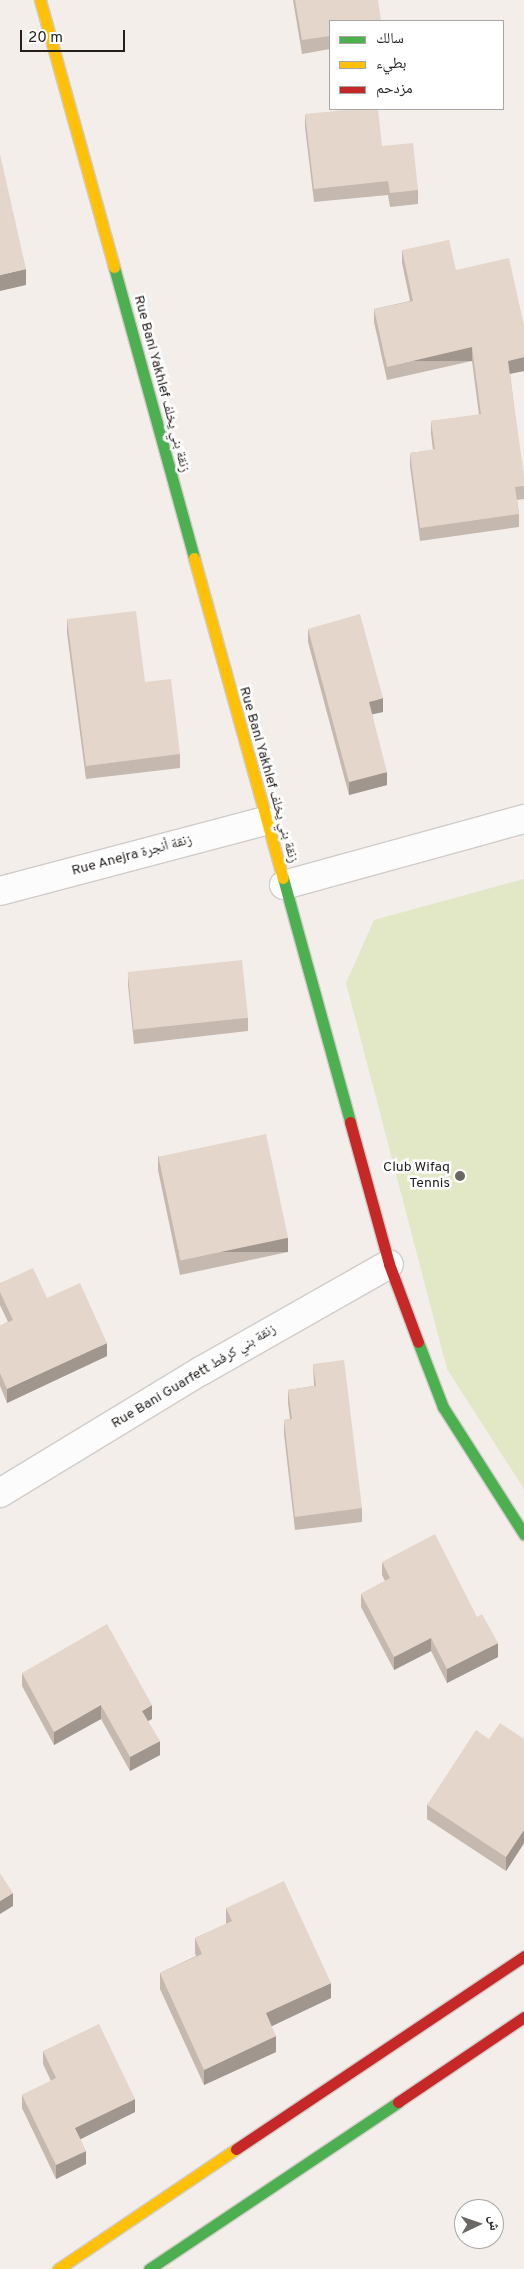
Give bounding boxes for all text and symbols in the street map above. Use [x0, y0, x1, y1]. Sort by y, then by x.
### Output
scale bar [22, 20, 128, 52]
legend [329, 20, 504, 110]
text: 20 m [28, 29, 63, 48]
text: سالك [376, 30, 404, 49]
text: بطيء [376, 55, 406, 74]
text: مزدحم [376, 80, 413, 99]
street label: Rue Bani Yakhlef زنقة بني يخلف [129, 293, 193, 475]
street label: Rue Bani Yakhlef زنقة بني يخلف [235, 685, 301, 865]
street label: Rue Anejra زنقة أنجرة [70, 832, 194, 880]
place label: Club Wifaq Tennis [383, 1160, 450, 1192]
marker: Club Wifaq Tennis [454, 1170, 466, 1182]
street label: Rue Bani Guarfett زنقة بني كرفط [109, 1321, 279, 1433]
north arrow [454, 2199, 504, 2249]
text: ش [485, 2215, 502, 2231]

